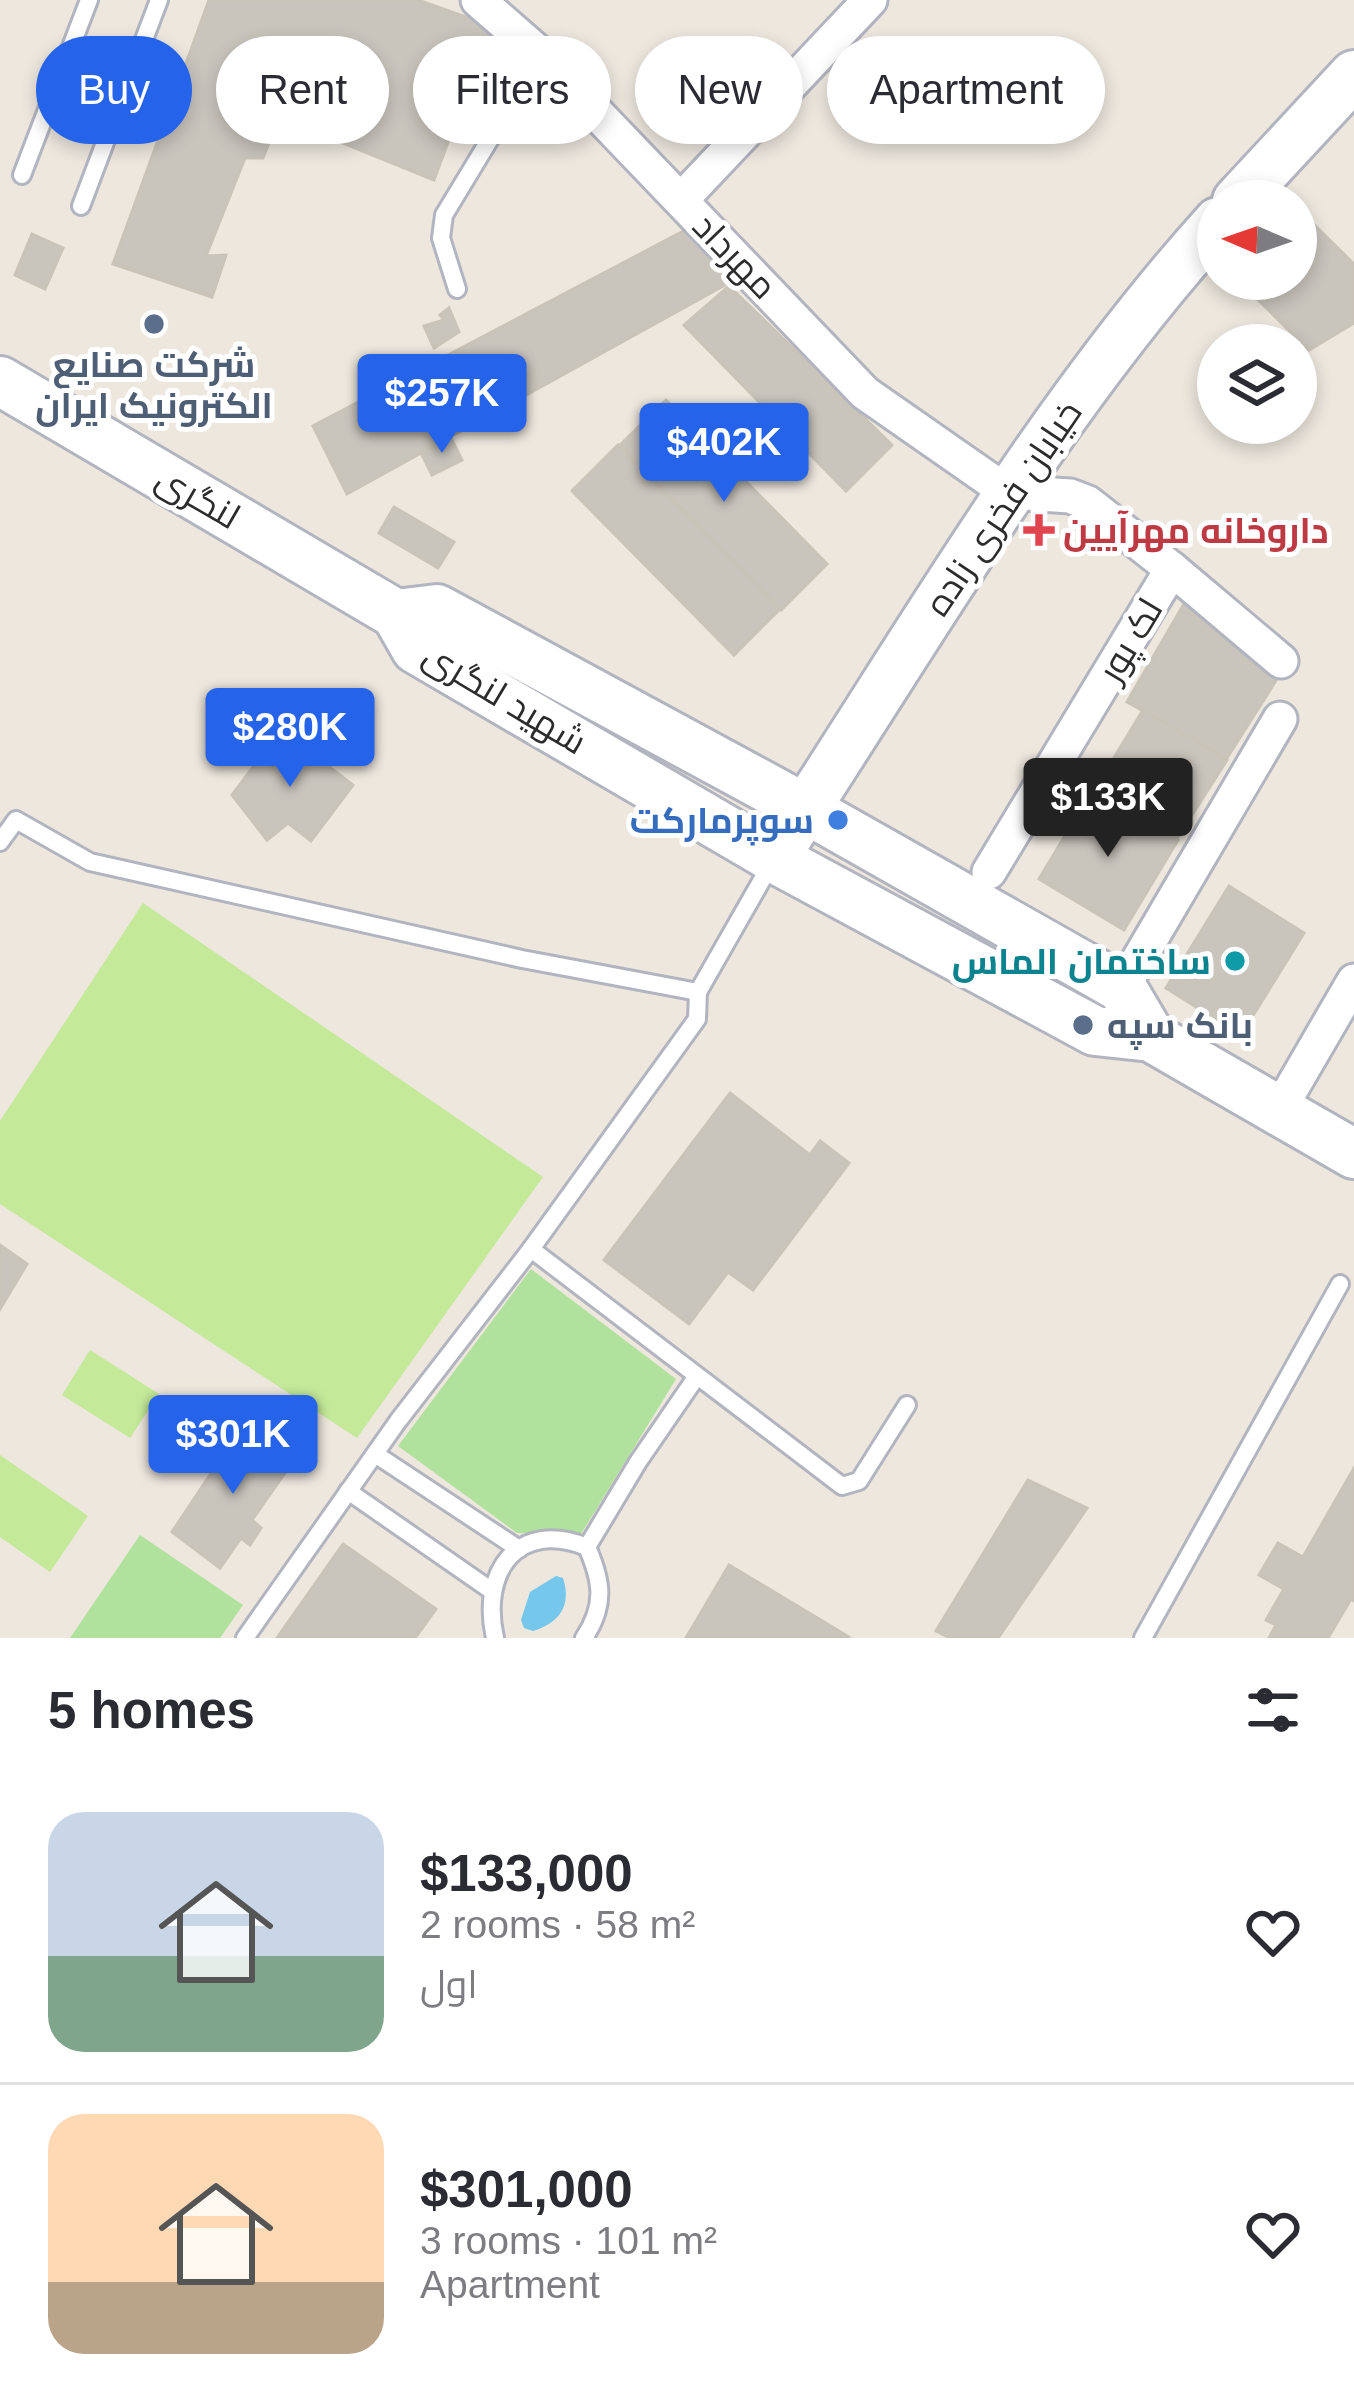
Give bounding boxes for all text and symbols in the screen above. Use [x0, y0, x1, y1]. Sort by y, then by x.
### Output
chip: Buy [36, 36, 192, 144]
chip: Rent [216, 36, 389, 144]
chip: Filters [413, 36, 611, 144]
chip: New [635, 36, 803, 144]
chip: Apartment [827, 36, 1105, 144]
north arrow [1197, 180, 1317, 300]
map controls [1197, 180, 1317, 444]
street label: مهرداد [684, 205, 785, 308]
marker: شرکت صنایع الکترونیک ایران [141, 311, 167, 337]
button: layers [1197, 324, 1317, 444]
place label: شرکت صنایع الکترونیک ایران [35, 344, 273, 427]
pin: $257K [358, 354, 526, 456]
text: $257K [385, 371, 499, 414]
street label: خیابان فخری زاده [916, 393, 1091, 623]
pin: $402K [640, 403, 808, 505]
text: $402K [667, 420, 781, 463]
street label: لنگری [149, 457, 247, 538]
place label: داروخانه مهرآیین [1063, 510, 1329, 553]
marker: داروخانه مهرآیین [1026, 517, 1052, 543]
street label: لک پور [1088, 591, 1173, 692]
street label: شهید لنگری [416, 633, 594, 763]
pin: $280K [206, 688, 374, 790]
text: $280K [233, 705, 347, 748]
pin: $133K [1024, 758, 1192, 860]
text: $133K [1051, 775, 1165, 818]
place label: سوپرمارکت [630, 800, 814, 846]
marker: سوپرمارکت [825, 807, 851, 833]
place label: ساختمان الماس [952, 941, 1211, 983]
marker: ساختمان الماس [1222, 948, 1248, 974]
place label: بانک سپه [1107, 1005, 1253, 1050]
marker: بانک سپه [1070, 1012, 1096, 1038]
pin: $301K [149, 1395, 317, 1497]
text: $301K [176, 1412, 290, 1455]
icon: filters [1240, 1677, 1306, 1743]
text: 5 homes [48, 1682, 255, 1739]
text: $133,000 [420, 1845, 633, 1902]
icon: home [144, 1860, 288, 2004]
icon: heart [1240, 1899, 1306, 1965]
text: 2 rooms · 58 m² [420, 1903, 695, 1946]
text: اول [420, 1963, 478, 2006]
text: $301,000 [420, 2161, 633, 2218]
icon: home [144, 2162, 288, 2306]
icon: heart [1240, 2201, 1306, 2267]
text: 3 rooms · 101 m² [420, 2219, 717, 2262]
text: Apartment [420, 2263, 600, 2306]

